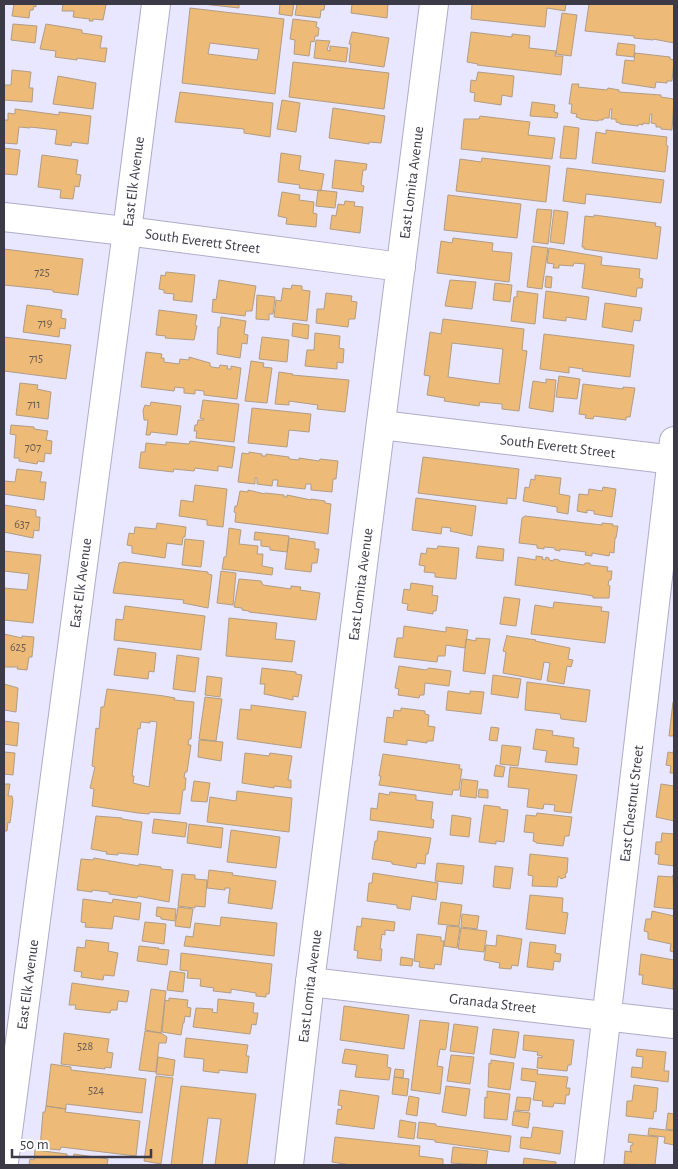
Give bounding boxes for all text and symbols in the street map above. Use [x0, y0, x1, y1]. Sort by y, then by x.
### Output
street label: East Lomita Avenue [397, 125, 426, 240]
street label: East Elk Avenue [121, 136, 147, 228]
street label: South Everett Street [144, 226, 261, 256]
house number: 725 [34, 266, 50, 278]
house number: 719 [38, 317, 53, 329]
house number: 715 [29, 352, 43, 364]
house number: 711 [27, 398, 41, 410]
street label: South Everett Street [499, 432, 616, 461]
house number: 707 [25, 441, 41, 453]
house number: 637 [14, 518, 30, 530]
street label: East Lomita Avenue [346, 527, 376, 642]
street label: East Elk Avenue [68, 537, 94, 629]
house number: 625 [10, 641, 26, 653]
street label: East Chestnut Street [618, 744, 646, 863]
street label: East Lomita Avenue [296, 929, 325, 1044]
street label: East Elk Avenue [15, 939, 41, 1031]
street label: Granada Street [448, 991, 537, 1016]
house number: 528 [77, 1040, 93, 1052]
house number: 524 [88, 1084, 104, 1096]
scale bar [12, 1126, 151, 1158]
text: 50 m [20, 1137, 49, 1152]

